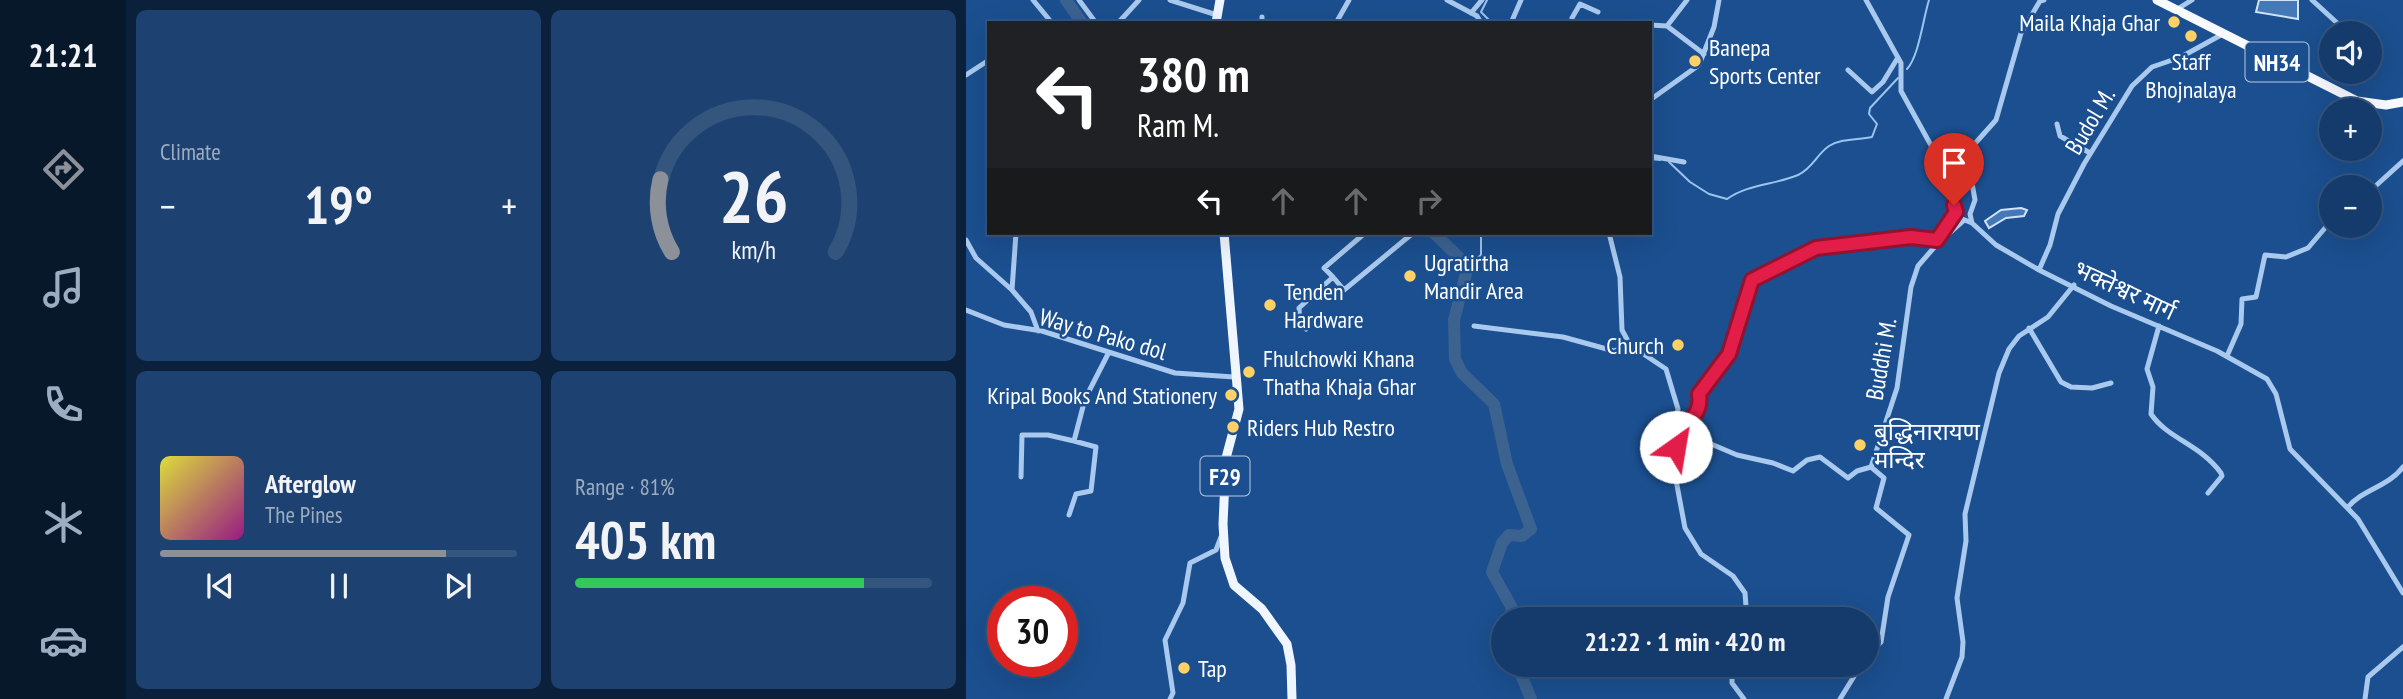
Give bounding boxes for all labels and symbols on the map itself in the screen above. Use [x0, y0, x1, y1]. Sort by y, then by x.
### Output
place label: Maila Khaja Ghar [2019, 7, 2160, 38]
marker: Maila Khaja Ghar [2166, 14, 2182, 30]
marker: Staff Bhojnalaya [2183, 28, 2199, 44]
place label: Banepa Sports Center [1709, 32, 1821, 91]
road number: NH34 [2246, 43, 2308, 82]
place label: Staff Bhojnalaya [2145, 46, 2237, 105]
marker: Banepa Sports Center [1687, 53, 1703, 69]
street label: Budol M. [2058, 82, 2122, 160]
pin [1924, 133, 1984, 205]
place label: Ugratirtha Mandir Area [1424, 247, 1523, 306]
street label: भक्तेश्वर मार्ग [2069, 253, 2182, 327]
marker: Ugratirtha Mandir Area [1402, 268, 1418, 284]
place label: Tenden Hardware [1284, 276, 1364, 335]
marker: Tenden Hardware [1262, 297, 1278, 313]
street label: Way to Pako dol [1036, 301, 1171, 367]
street label: Buddhi M. [1859, 315, 1903, 403]
place label: Church [1606, 330, 1664, 361]
marker: Church [1670, 337, 1686, 353]
place label: Fhulchowki Khana Thatha Khaja Ghar [1263, 343, 1417, 402]
marker: Fhulchowki Khana Thatha Khaja Ghar [1241, 364, 1257, 380]
place label: Kripal Books And Stationery [987, 380, 1217, 411]
marker: Kripal Books And Stationery [1223, 387, 1239, 403]
position arrow [1639, 410, 1713, 484]
place label: Riders Hub Restro [1247, 412, 1395, 443]
place label: बुद्धिनारायण मन्दिर [1874, 416, 1981, 475]
marker: Riders Hub Restro [1225, 419, 1241, 435]
marker: बुद्धिनारायण मन्दिर [1852, 437, 1868, 453]
road number: F29 [1200, 456, 1250, 496]
speed limit sign: 30 [987, 586, 1078, 677]
place label: Tap [1198, 653, 1227, 684]
marker: Tap [1176, 660, 1192, 676]

